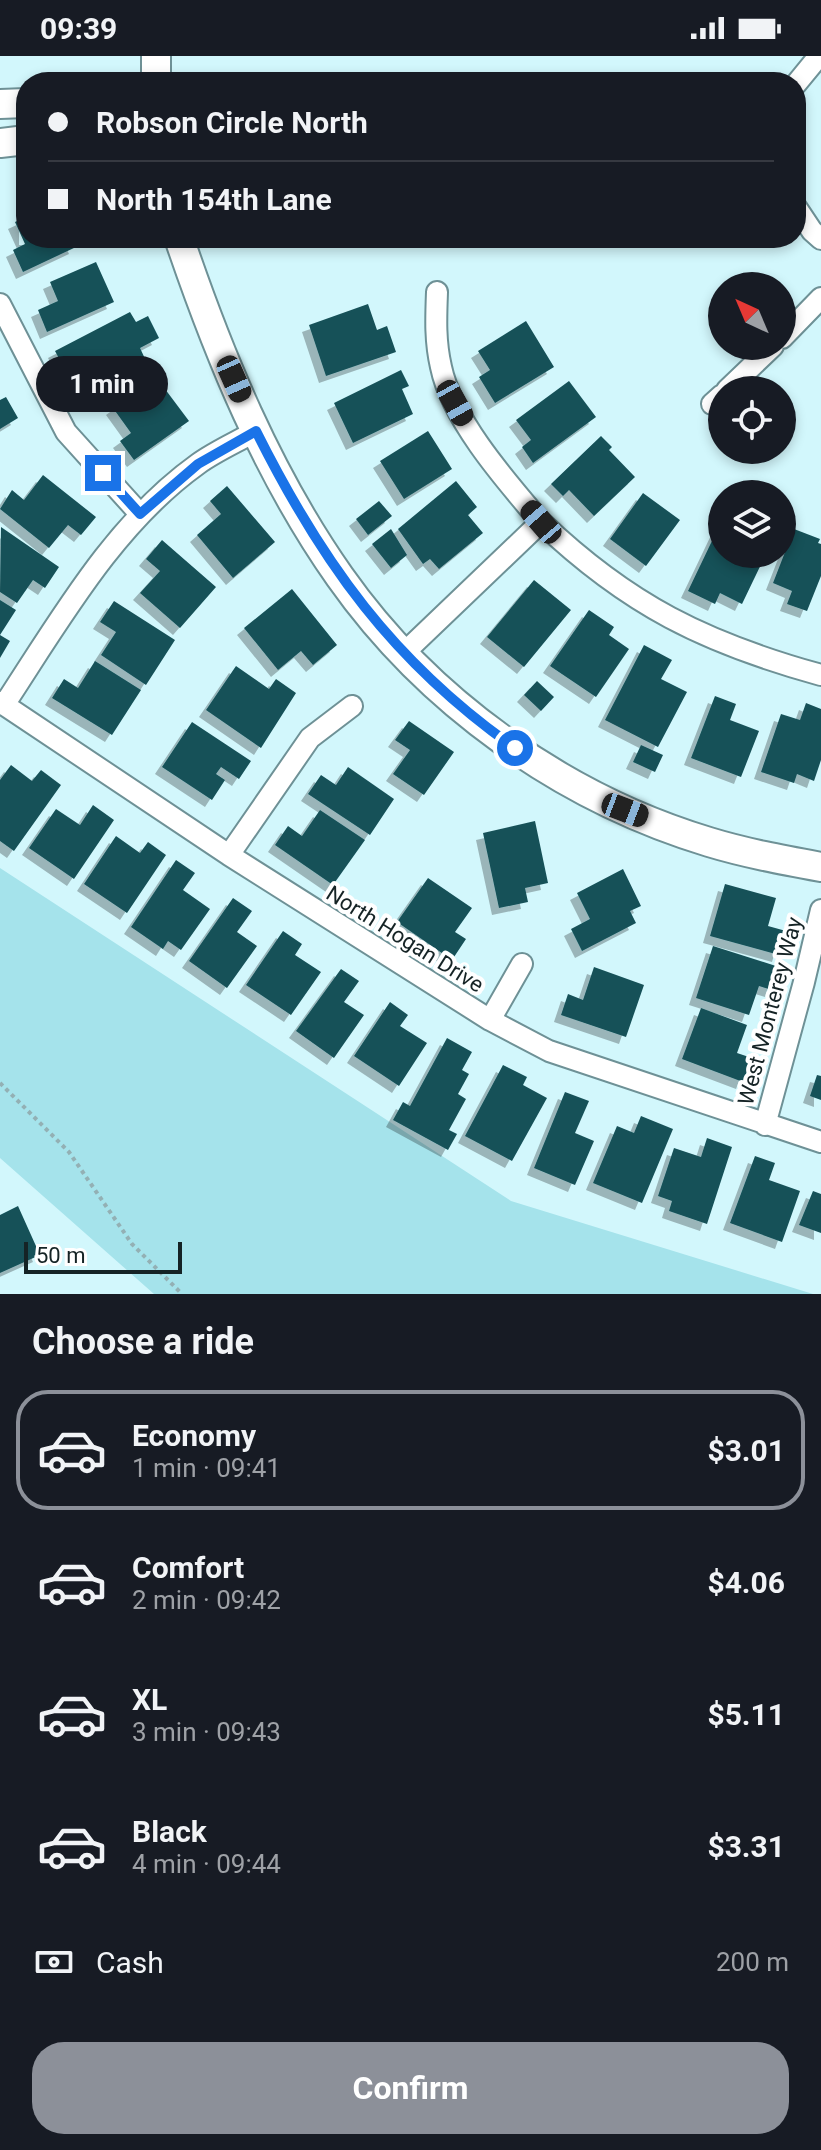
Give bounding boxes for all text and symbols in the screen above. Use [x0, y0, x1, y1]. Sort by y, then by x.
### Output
text: 09:39 [40, 11, 117, 46]
text: Robson Circle North [96, 105, 368, 140]
text: North 154th Lane [96, 182, 332, 217]
north arrow [708, 272, 796, 360]
map controls [708, 272, 796, 568]
car [213, 352, 255, 406]
callout: 1 min [37, 357, 169, 413]
text: 1 min [69, 369, 135, 399]
car [433, 376, 477, 430]
button: locate [708, 376, 796, 464]
route end [85, 455, 121, 491]
button: layers [708, 480, 796, 568]
car [516, 496, 566, 548]
route start [497, 730, 533, 766]
car [598, 790, 652, 830]
street label: North Hogan Drive [322, 881, 488, 997]
street label: West Monterey Way [733, 914, 807, 1108]
scale bar [24, 1238, 182, 1274]
text: 50 m [36, 1243, 85, 1268]
text: Choose a ride [32, 1321, 254, 1363]
icon: car [36, 1414, 108, 1486]
text: Economy [132, 1418, 256, 1453]
text: $3.01 [707, 1433, 785, 1468]
text: 1 min · 09:41 [132, 1453, 281, 1483]
icon: car [36, 1546, 108, 1618]
text: Comfort [132, 1550, 244, 1585]
text: $4.06 [707, 1565, 785, 1600]
text: 2 min · 09:42 [132, 1585, 281, 1615]
icon: car [36, 1678, 108, 1750]
text: XL [132, 1682, 167, 1717]
text: $5.11 [707, 1697, 785, 1732]
text: 3 min · 09:43 [132, 1717, 281, 1747]
icon: car [36, 1810, 108, 1882]
text: Black [132, 1814, 207, 1849]
text: $3.31 [707, 1829, 785, 1864]
text: 4 min · 09:44 [132, 1849, 281, 1879]
icon: cash [32, 1940, 76, 1984]
text: Cash [96, 1945, 164, 1980]
text: 200 m [716, 1947, 789, 1977]
button: Confirm [32, 2042, 789, 2134]

